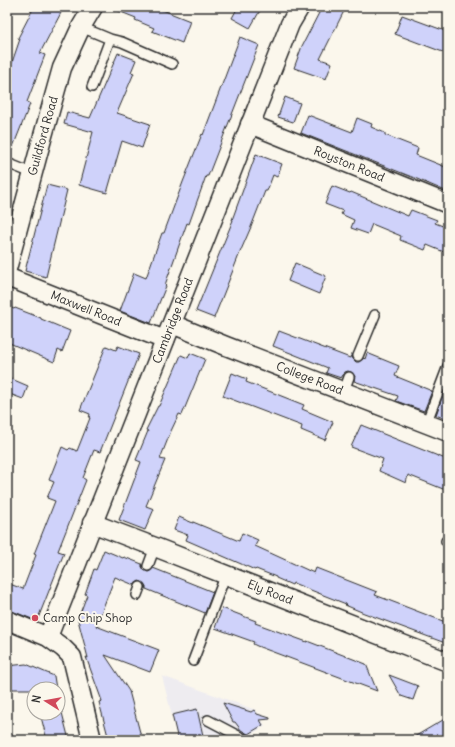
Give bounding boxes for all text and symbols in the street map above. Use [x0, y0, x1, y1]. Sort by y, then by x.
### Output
street label: Guildford Road [25, 94, 61, 177]
street label: Royston Road [312, 143, 387, 185]
street label: Cambridge Road [149, 276, 196, 366]
street label: Maxwell Road [49, 287, 124, 329]
street label: College Road [274, 358, 345, 398]
street label: Ely Road [245, 576, 295, 607]
place label: Camp Chip Shop [43, 610, 132, 625]
marker: Camp Chip Shop [30, 613, 40, 623]
north arrow [26, 681, 66, 721]
text: N [29, 694, 44, 704]

